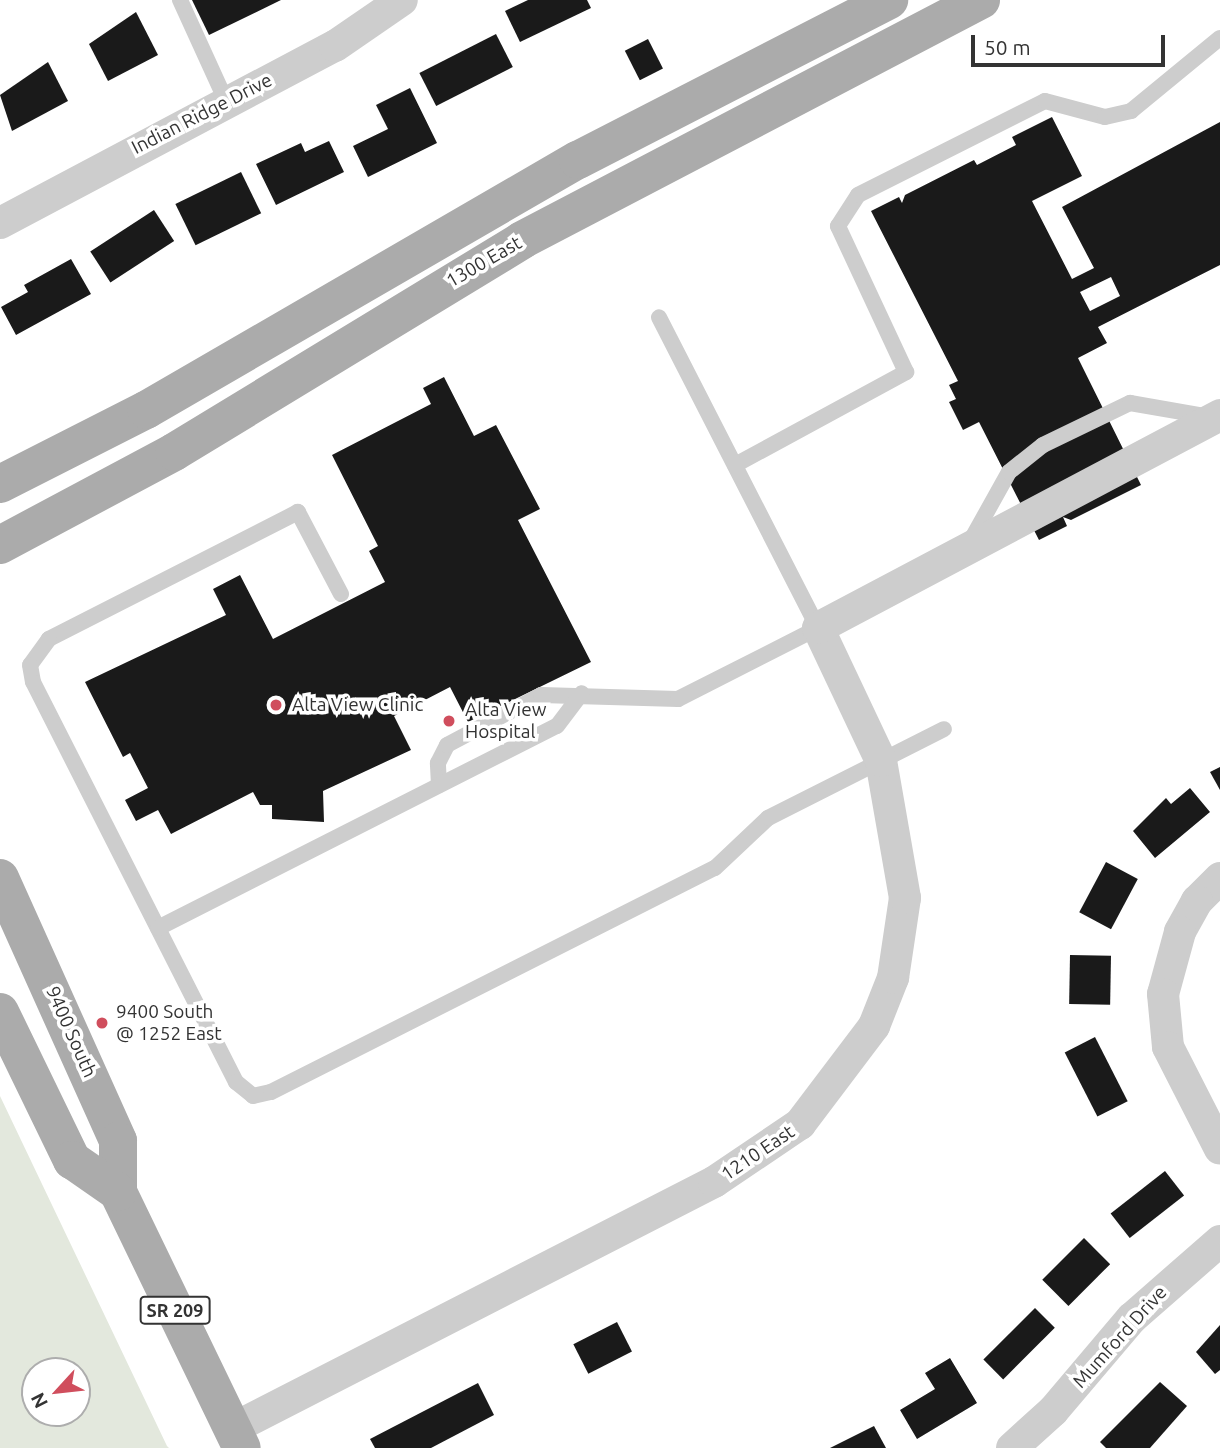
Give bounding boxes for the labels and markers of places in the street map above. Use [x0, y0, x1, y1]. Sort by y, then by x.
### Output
place label: Alta View Clinic [292, 694, 423, 716]
marker: Alta View Clinic [266, 695, 286, 715]
place label: Alta View Hospital [465, 699, 546, 743]
marker: Alta View Hospital [439, 711, 459, 731]
place label: 9400 South @ 1252 East [116, 1001, 222, 1045]
marker: 9400 South @ 1252 East [94, 1015, 110, 1031]

